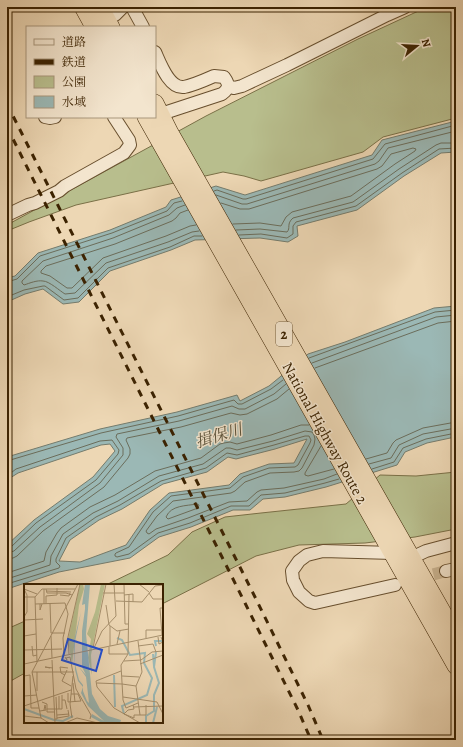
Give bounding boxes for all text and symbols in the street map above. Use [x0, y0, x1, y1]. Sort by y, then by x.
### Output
legend [26, 26, 156, 118]
north arrow [397, 26, 437, 66]
text: 道路 [62, 34, 86, 50]
text: N [418, 37, 434, 49]
text: 鉄道 [61, 54, 86, 70]
text: 公園 [62, 74, 86, 90]
text: 水域 [62, 94, 86, 110]
road number: 2 [276, 322, 292, 346]
street label: National Highway Route 2 [278, 358, 372, 508]
water label: 揖保川 [193, 418, 247, 454]
inset map [24, 584, 163, 723]

